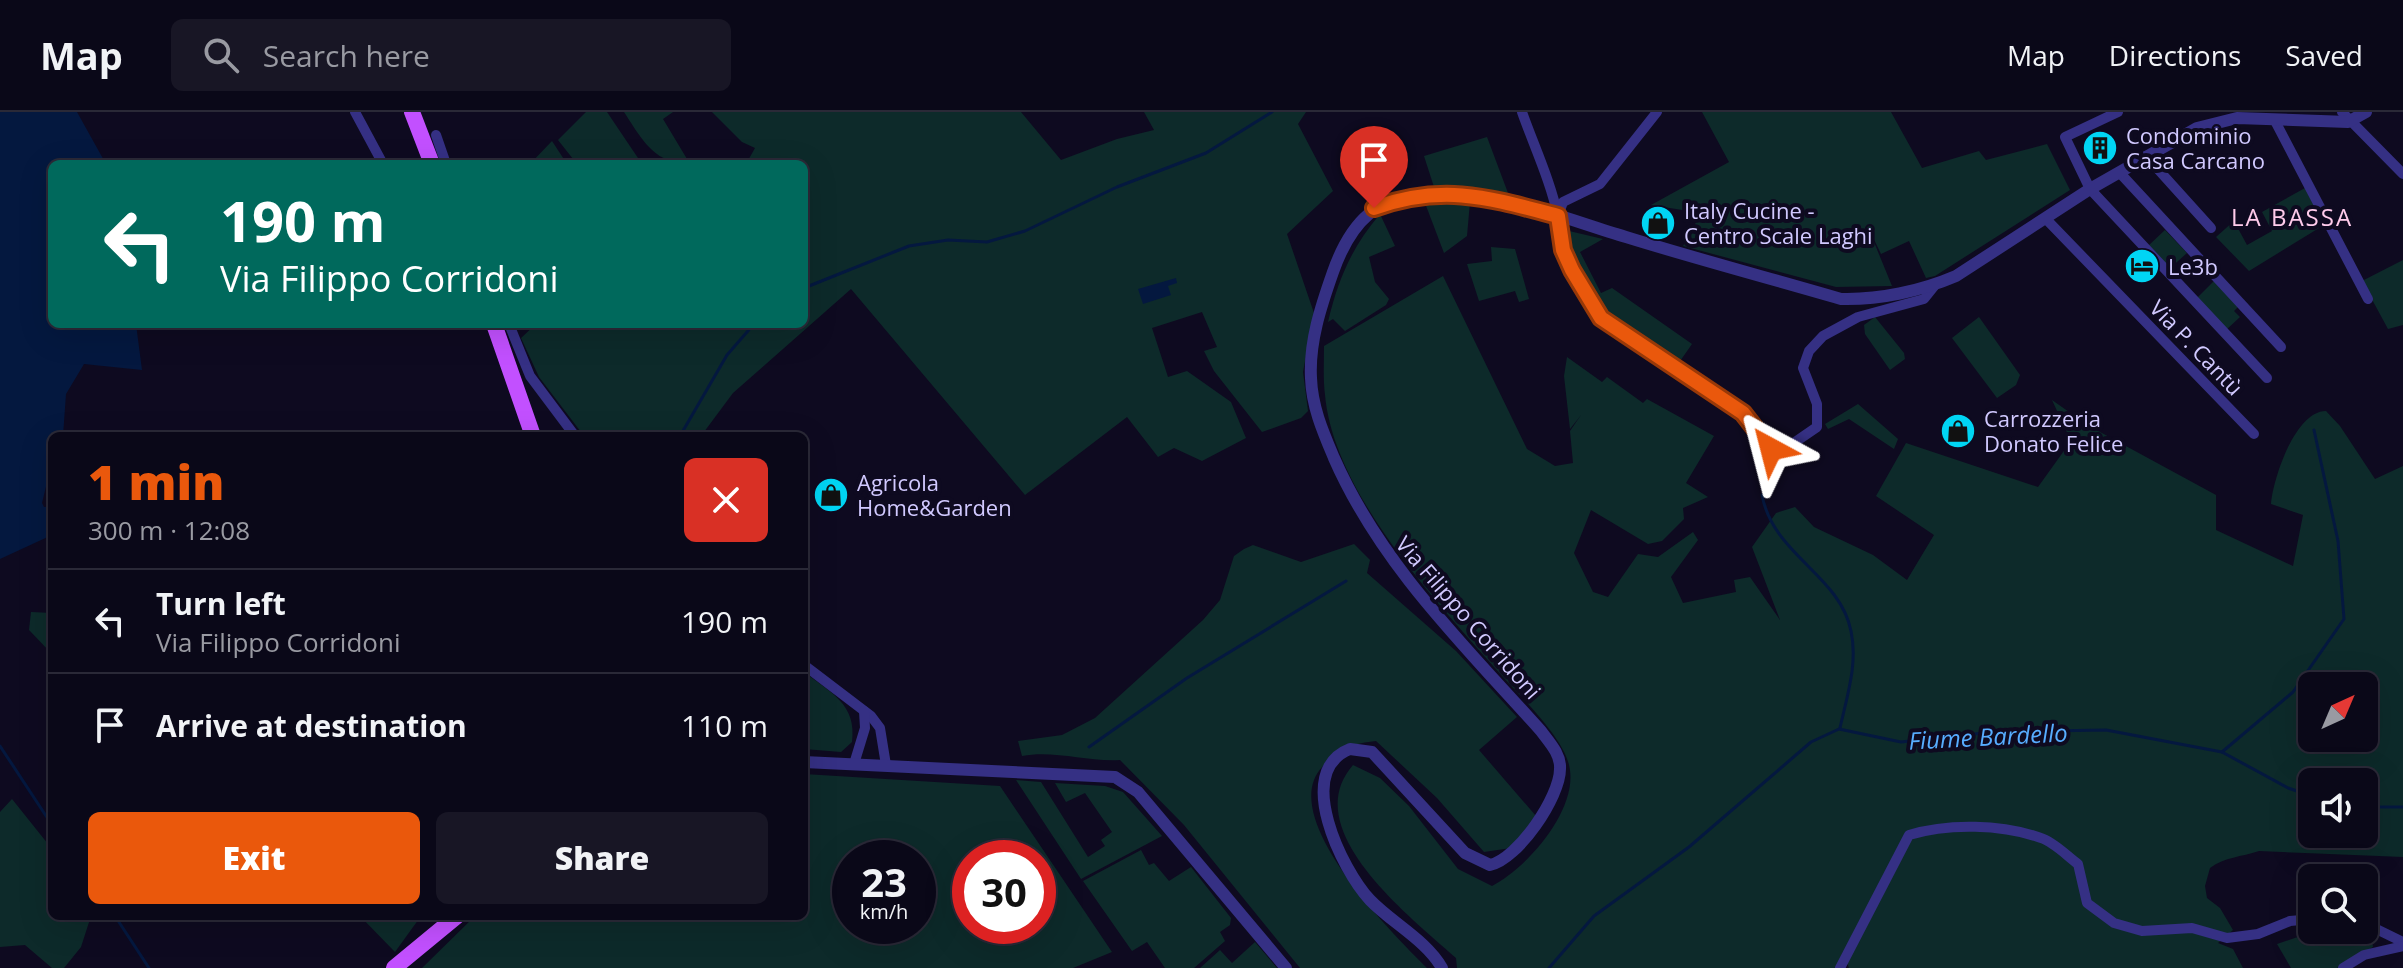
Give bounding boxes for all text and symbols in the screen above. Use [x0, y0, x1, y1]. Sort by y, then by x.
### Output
search box [171, 19, 731, 91]
text: Map [40, 29, 123, 81]
icon: search [199, 33, 243, 77]
text: Search here [263, 35, 430, 76]
text: Map [2007, 36, 2065, 74]
text: Directions [2109, 36, 2241, 74]
text: Saved [2285, 36, 2363, 74]
place label: Condominio Casa Carcano [2126, 120, 2265, 175]
pin [1340, 126, 1408, 208]
building icon: Condominio Casa Carcano [2081, 129, 2119, 167]
icon: arrive [1352, 138, 1396, 182]
text: 190 m [220, 182, 386, 258]
icon: left [88, 192, 192, 296]
place label: Italy Cucine - Centro Scale Laghi [1684, 195, 1873, 250]
district label: LA BASSA [2231, 200, 2353, 233]
shop icon: Italy Cucine - Centro Scale Laghi [1639, 204, 1677, 242]
hotel icon: Le3b [2123, 247, 2161, 285]
place label: Le3b [2168, 251, 2218, 281]
text: Via Filippo Corridoni [220, 254, 559, 303]
street label: Via P. Cantù [2144, 293, 2250, 401]
place label: Carrozzeria Donato Felice [1984, 403, 2123, 458]
position arrow [1729, 407, 1813, 491]
shop icon: Carrozzeria Donato Felice [1939, 412, 1977, 450]
text: 1 min [88, 449, 224, 514]
button: close [684, 458, 768, 542]
place label: Agricola Home&Garden [857, 467, 1012, 522]
shop icon: Agricola Home&Garden [812, 476, 850, 514]
text: 300 m · 12:08 [88, 512, 250, 548]
street label: Via Filippo Corridoni [1390, 529, 1548, 705]
text: Turn left [156, 583, 286, 624]
icon: left [88, 599, 132, 643]
text: 190 m [681, 601, 768, 642]
text: Via Filippo Corridoni [156, 624, 400, 660]
north arrow [2298, 672, 2378, 752]
map controls [2298, 672, 2378, 944]
icon: arrive [88, 703, 132, 747]
text: Arrive at destination [156, 705, 467, 746]
text: 110 m [681, 705, 768, 746]
water label: Fiume Bardello [1908, 715, 2068, 757]
button: sound [2298, 768, 2378, 848]
button: Exit [88, 812, 420, 904]
button: Share [436, 812, 768, 904]
speed limit sign: 30 [952, 840, 1056, 944]
text: 23 [861, 854, 907, 909]
button: search [2298, 864, 2378, 944]
text: km/h [860, 898, 908, 925]

